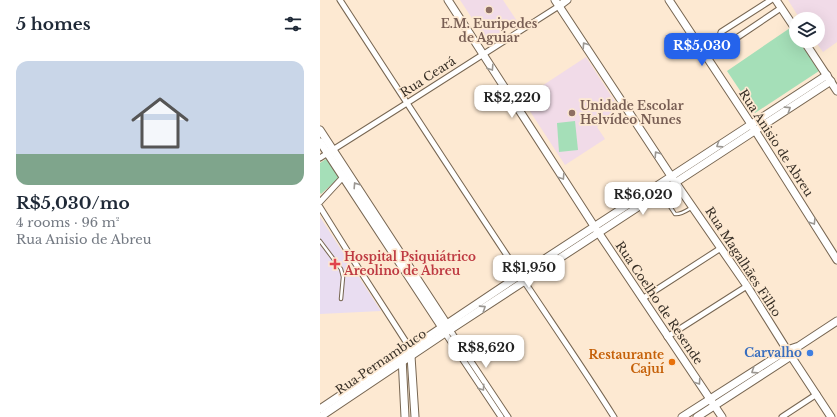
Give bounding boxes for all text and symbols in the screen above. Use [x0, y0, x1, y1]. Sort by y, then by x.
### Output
marker: E.M. Euripedes de Aguiar [484, 5, 494, 15]
map controls [789, 12, 825, 48]
button: layers [789, 12, 825, 48]
icon: filters [282, 13, 304, 35]
text: 5 homes [16, 14, 91, 35]
place label: E.M. Euripedes de Aguiar [441, 16, 538, 45]
pin: R$5,030 [665, 33, 739, 67]
text: R$5,030 [673, 37, 731, 54]
one-way arrow [583, 43, 590, 50]
street label: Rua Ceará [397, 53, 459, 100]
one-way arrow [486, 64, 494, 71]
pin: R$2,220 [475, 85, 549, 119]
street label: Rua Anisio de Abreu [736, 86, 817, 199]
icon: home [124, 87, 196, 159]
text: R$2,220 [483, 89, 541, 106]
place label: Unidade Escolar Helvídeo Nunes [580, 98, 684, 127]
one-way arrow [784, 106, 791, 113]
marker: Unidade Escolar Helvídeo Nunes [567, 108, 577, 118]
one-way arrow [716, 140, 723, 148]
one-way arrow [654, 151, 662, 158]
one-way arrow [557, 173, 565, 180]
one-way arrow [353, 182, 361, 189]
pin: R$6,020 [606, 182, 680, 216]
text: R$6,020 [614, 186, 672, 203]
text: R$5,030/mo [16, 193, 130, 214]
street label: Rua Magalhães Filho [702, 204, 785, 319]
text: 4 rooms · 96 m² [16, 214, 120, 231]
one-way arrow [808, 218, 816, 225]
text: Rua Anisio de Abreu [16, 231, 151, 248]
street label: Rua Coelho de Resende [613, 238, 706, 367]
place label: Hospital Psiquiátrico Areolino de Abreu [343, 249, 476, 278]
pin: R$1,950 [492, 255, 566, 289]
marker: Hospital Psiquiátrico Areolino de Abreu [329, 258, 341, 270]
text: R$1,950 [502, 259, 556, 276]
one-way arrow [478, 306, 485, 313]
street label: Rua Pernambuco [333, 326, 429, 397]
pin: R$8,620 [449, 335, 523, 369]
text: R$8,620 [457, 339, 515, 356]
place label: Carvalho [744, 345, 802, 360]
place label: Restaurante Cajuí [589, 347, 665, 376]
marker: Carvalho [805, 348, 815, 358]
marker: Restaurante Cajuí [667, 357, 677, 367]
one-way arrow [751, 366, 758, 373]
one-way arrow [693, 378, 701, 385]
one-way arrow [477, 384, 484, 391]

